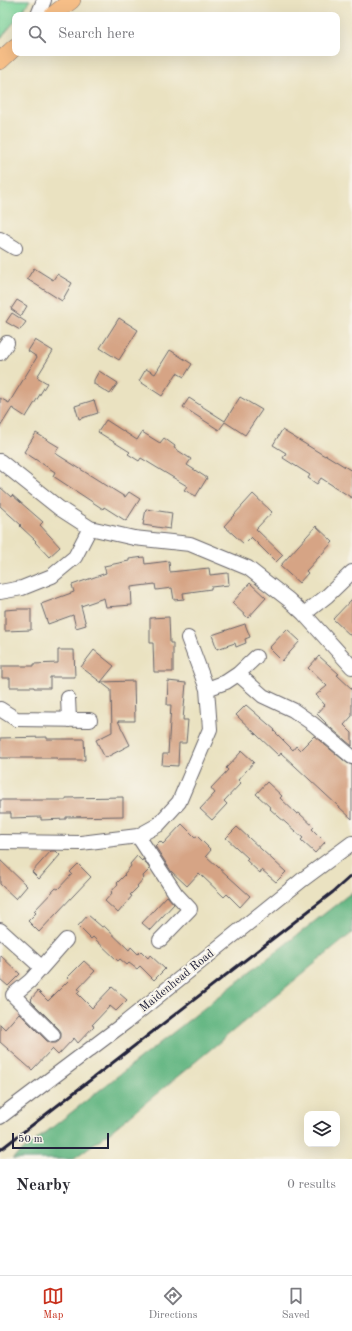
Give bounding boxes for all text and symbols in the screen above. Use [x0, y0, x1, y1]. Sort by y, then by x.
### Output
search box [12, 12, 340, 56]
icon: search [26, 23, 48, 45]
text: Search here [58, 27, 135, 42]
street label: Maidenhead Road [138, 947, 216, 1015]
map controls [304, 1111, 340, 1147]
button: layers [304, 1111, 340, 1147]
scale bar [12, 1131, 109, 1150]
text: 50 m [18, 1134, 43, 1145]
text: Nearby [16, 1177, 71, 1194]
text: 0 results [287, 1178, 336, 1191]
tab: Map [42, 1285, 64, 1323]
tab: Directions [149, 1285, 197, 1323]
tab: Saved [282, 1285, 310, 1323]

